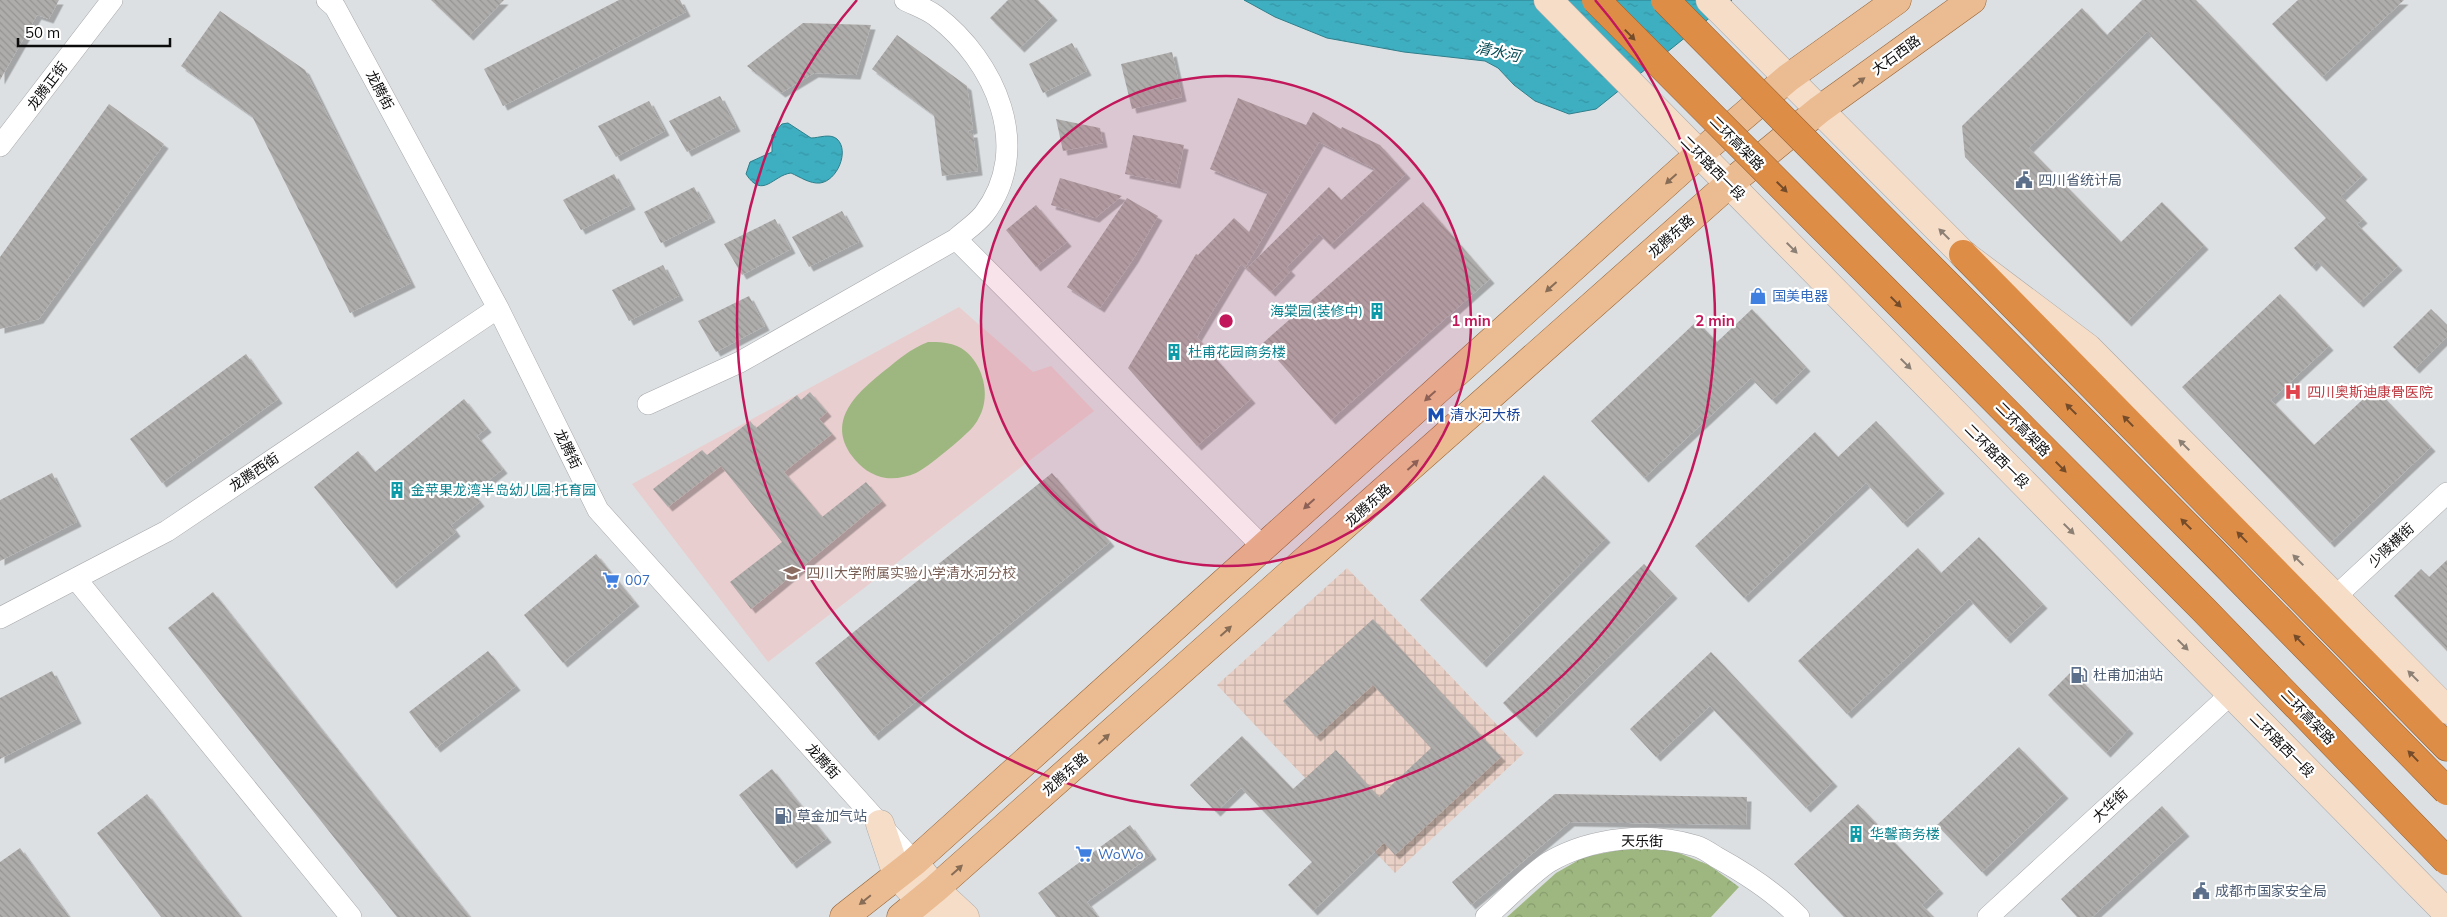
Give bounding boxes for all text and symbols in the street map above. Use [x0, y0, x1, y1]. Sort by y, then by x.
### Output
scale bar [18, 15, 170, 47]
text: 50 m [25, 23, 60, 42]
one-way arrow [1624, 29, 1636, 41]
street label: 大石西路 [1868, 31, 1924, 79]
water label: 清水河 [1474, 38, 1525, 66]
street label: 龙腾正街 [23, 58, 71, 114]
street label: 龙腾街 [362, 67, 398, 113]
one-way arrow [1852, 77, 1866, 87]
street label: 二环高架路 [1706, 112, 1768, 174]
street label: 二环路西一段 [1677, 132, 1749, 204]
public building icon: 四川省统计局 [2014, 170, 2034, 190]
place label: 四川省统计局 [2038, 171, 2122, 189]
one-way arrow [1666, 173, 1678, 185]
one-way arrow [1775, 181, 1787, 193]
street label: 龙腾东路 [1644, 211, 1698, 261]
one-way arrow [1938, 229, 1950, 241]
one-way arrow [1786, 242, 1798, 254]
one-way arrow [1545, 281, 1557, 293]
shop icon: 国美电器 [1748, 286, 1768, 306]
place label: 国美电器 [1772, 287, 1828, 305]
one-way arrow [1890, 296, 1902, 308]
building icon: 海棠园(装修中) [1367, 301, 1387, 321]
place label: 海棠园(装修中) [1270, 302, 1363, 320]
text: 1 min [1451, 311, 1491, 330]
text: 2 min [1695, 311, 1735, 330]
centre of rings [1217, 312, 1235, 330]
building icon: 杜甫花园商务楼 [1164, 342, 1184, 362]
place label: 杜甫花园商务楼 [1188, 343, 1286, 361]
one-way arrow [1900, 358, 1912, 370]
hospital icon: 四川奥斯迪康骨医院 [2283, 382, 2303, 402]
place label: 四川奥斯迪康骨医院 [2307, 383, 2433, 401]
one-way arrow [1424, 390, 1436, 402]
street label: 二环高架路 [1992, 398, 2054, 460]
one-way arrow [2065, 403, 2077, 415]
metro station icon: 清水河大桥 [1426, 405, 1446, 425]
place label: 清水河大桥 [1450, 406, 1520, 424]
one-way arrow [2122, 415, 2134, 427]
street label: 二环路西一段 [1961, 420, 2033, 492]
street label: 龙腾街 [551, 426, 585, 472]
one-way arrow [2178, 439, 2190, 451]
street label: 龙腾西街 [226, 449, 282, 495]
one-way arrow [1406, 459, 1418, 471]
one-way arrow [2055, 461, 2067, 473]
building icon: 金苹果龙湾半岛幼儿园·托育园 [387, 480, 407, 500]
street label: 龙腾东路 [1341, 480, 1395, 530]
place label: 金苹果龙湾半岛幼儿园·托育园 [411, 481, 596, 499]
one-way arrow [1303, 498, 1315, 510]
one-way arrow [2180, 518, 2192, 530]
street label: 少陵横街 [2364, 519, 2418, 571]
one-way arrow [2063, 523, 2075, 535]
one-way arrow [2236, 531, 2248, 543]
one-way arrow [2292, 554, 2304, 566]
school or university icon: 四川大学附属实验小学清水河分校 [782, 563, 802, 583]
place label: 四川大学附属实验小学清水河分校 [806, 564, 1016, 582]
supermarket icon: 007 [601, 570, 621, 590]
place label: 007 [625, 571, 650, 589]
one-way arrow [1219, 625, 1231, 637]
one-way arrow [2294, 634, 2306, 646]
one-way arrow [2177, 639, 2189, 651]
fuel station icon: 杜甫加油站 [2069, 665, 2089, 685]
place label: 杜甫加油站 [2093, 666, 2163, 684]
one-way arrow [2407, 670, 2419, 682]
street label: 二环高架路 [2277, 686, 2339, 748]
street label: 二环路西一段 [2246, 709, 2318, 781]
one-way arrow [1098, 733, 1110, 745]
street label: 龙腾街 [802, 739, 844, 783]
street label: 龙腾东路 [1038, 749, 1092, 799]
one-way arrow [2407, 751, 2419, 763]
street label: 大华街 [2089, 784, 2131, 826]
fuel station icon: 草金加气站 [773, 806, 793, 826]
place label: 草金加气站 [797, 807, 867, 825]
building icon: 华馨商务楼 [1846, 824, 1866, 844]
place label: 华馨商务楼 [1870, 825, 1940, 843]
street label: 天乐街 [1621, 832, 1663, 850]
supermarket icon: WoWo [1074, 844, 1094, 864]
place label: WoWo [1098, 845, 1143, 863]
one-way arrow [950, 864, 962, 876]
public building icon: 成都市国家安全局 [2191, 881, 2211, 901]
place label: 成都市国家安全局 [2215, 882, 2327, 900]
one-way arrow [859, 895, 872, 906]

